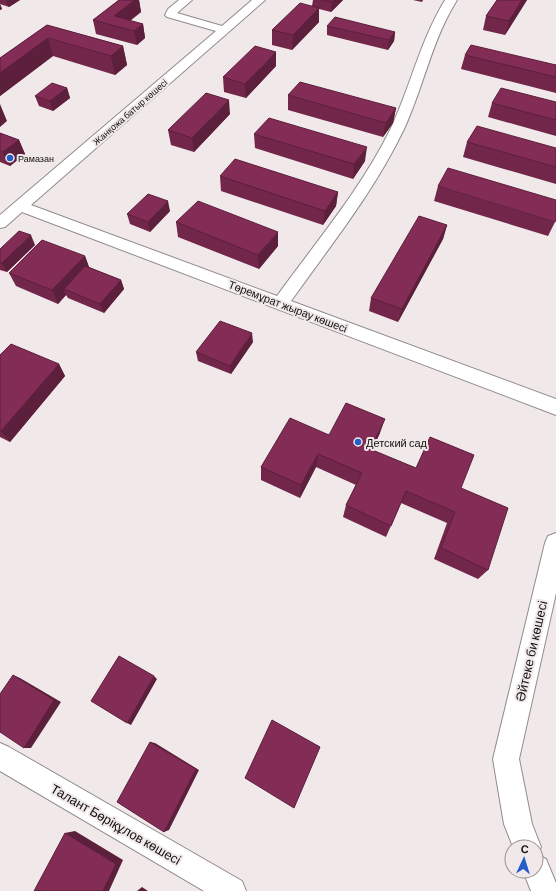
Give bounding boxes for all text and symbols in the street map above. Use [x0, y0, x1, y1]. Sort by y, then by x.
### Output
street label: Жанқожа батыр көшесі [91, 77, 169, 147]
marker: Рамазан [5, 153, 15, 163]
place label: Рамазан [18, 153, 54, 164]
street label: Төремұрат жырау көшесі [227, 277, 349, 335]
place label: Детский сад [366, 436, 428, 449]
marker: Детский сад [353, 437, 363, 447]
street label: Әйтеке би көшесі [512, 599, 550, 703]
street label: Талант Бөріқұлов көшесі [48, 780, 184, 868]
north arrow [504, 839, 544, 879]
text: С [520, 842, 529, 855]

